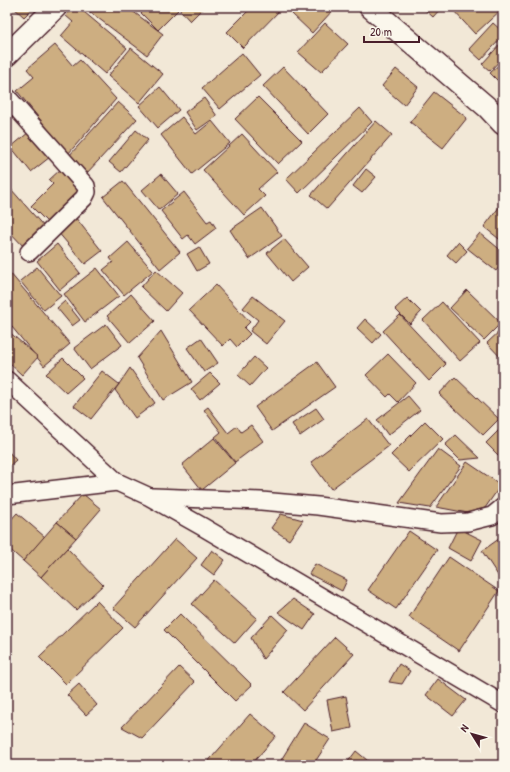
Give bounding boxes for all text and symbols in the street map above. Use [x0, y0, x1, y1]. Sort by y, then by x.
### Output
scale bar [364, 18, 419, 44]
text: 20 m [370, 23, 392, 40]
north arrow [452, 714, 492, 754]
text: N [457, 721, 471, 735]

